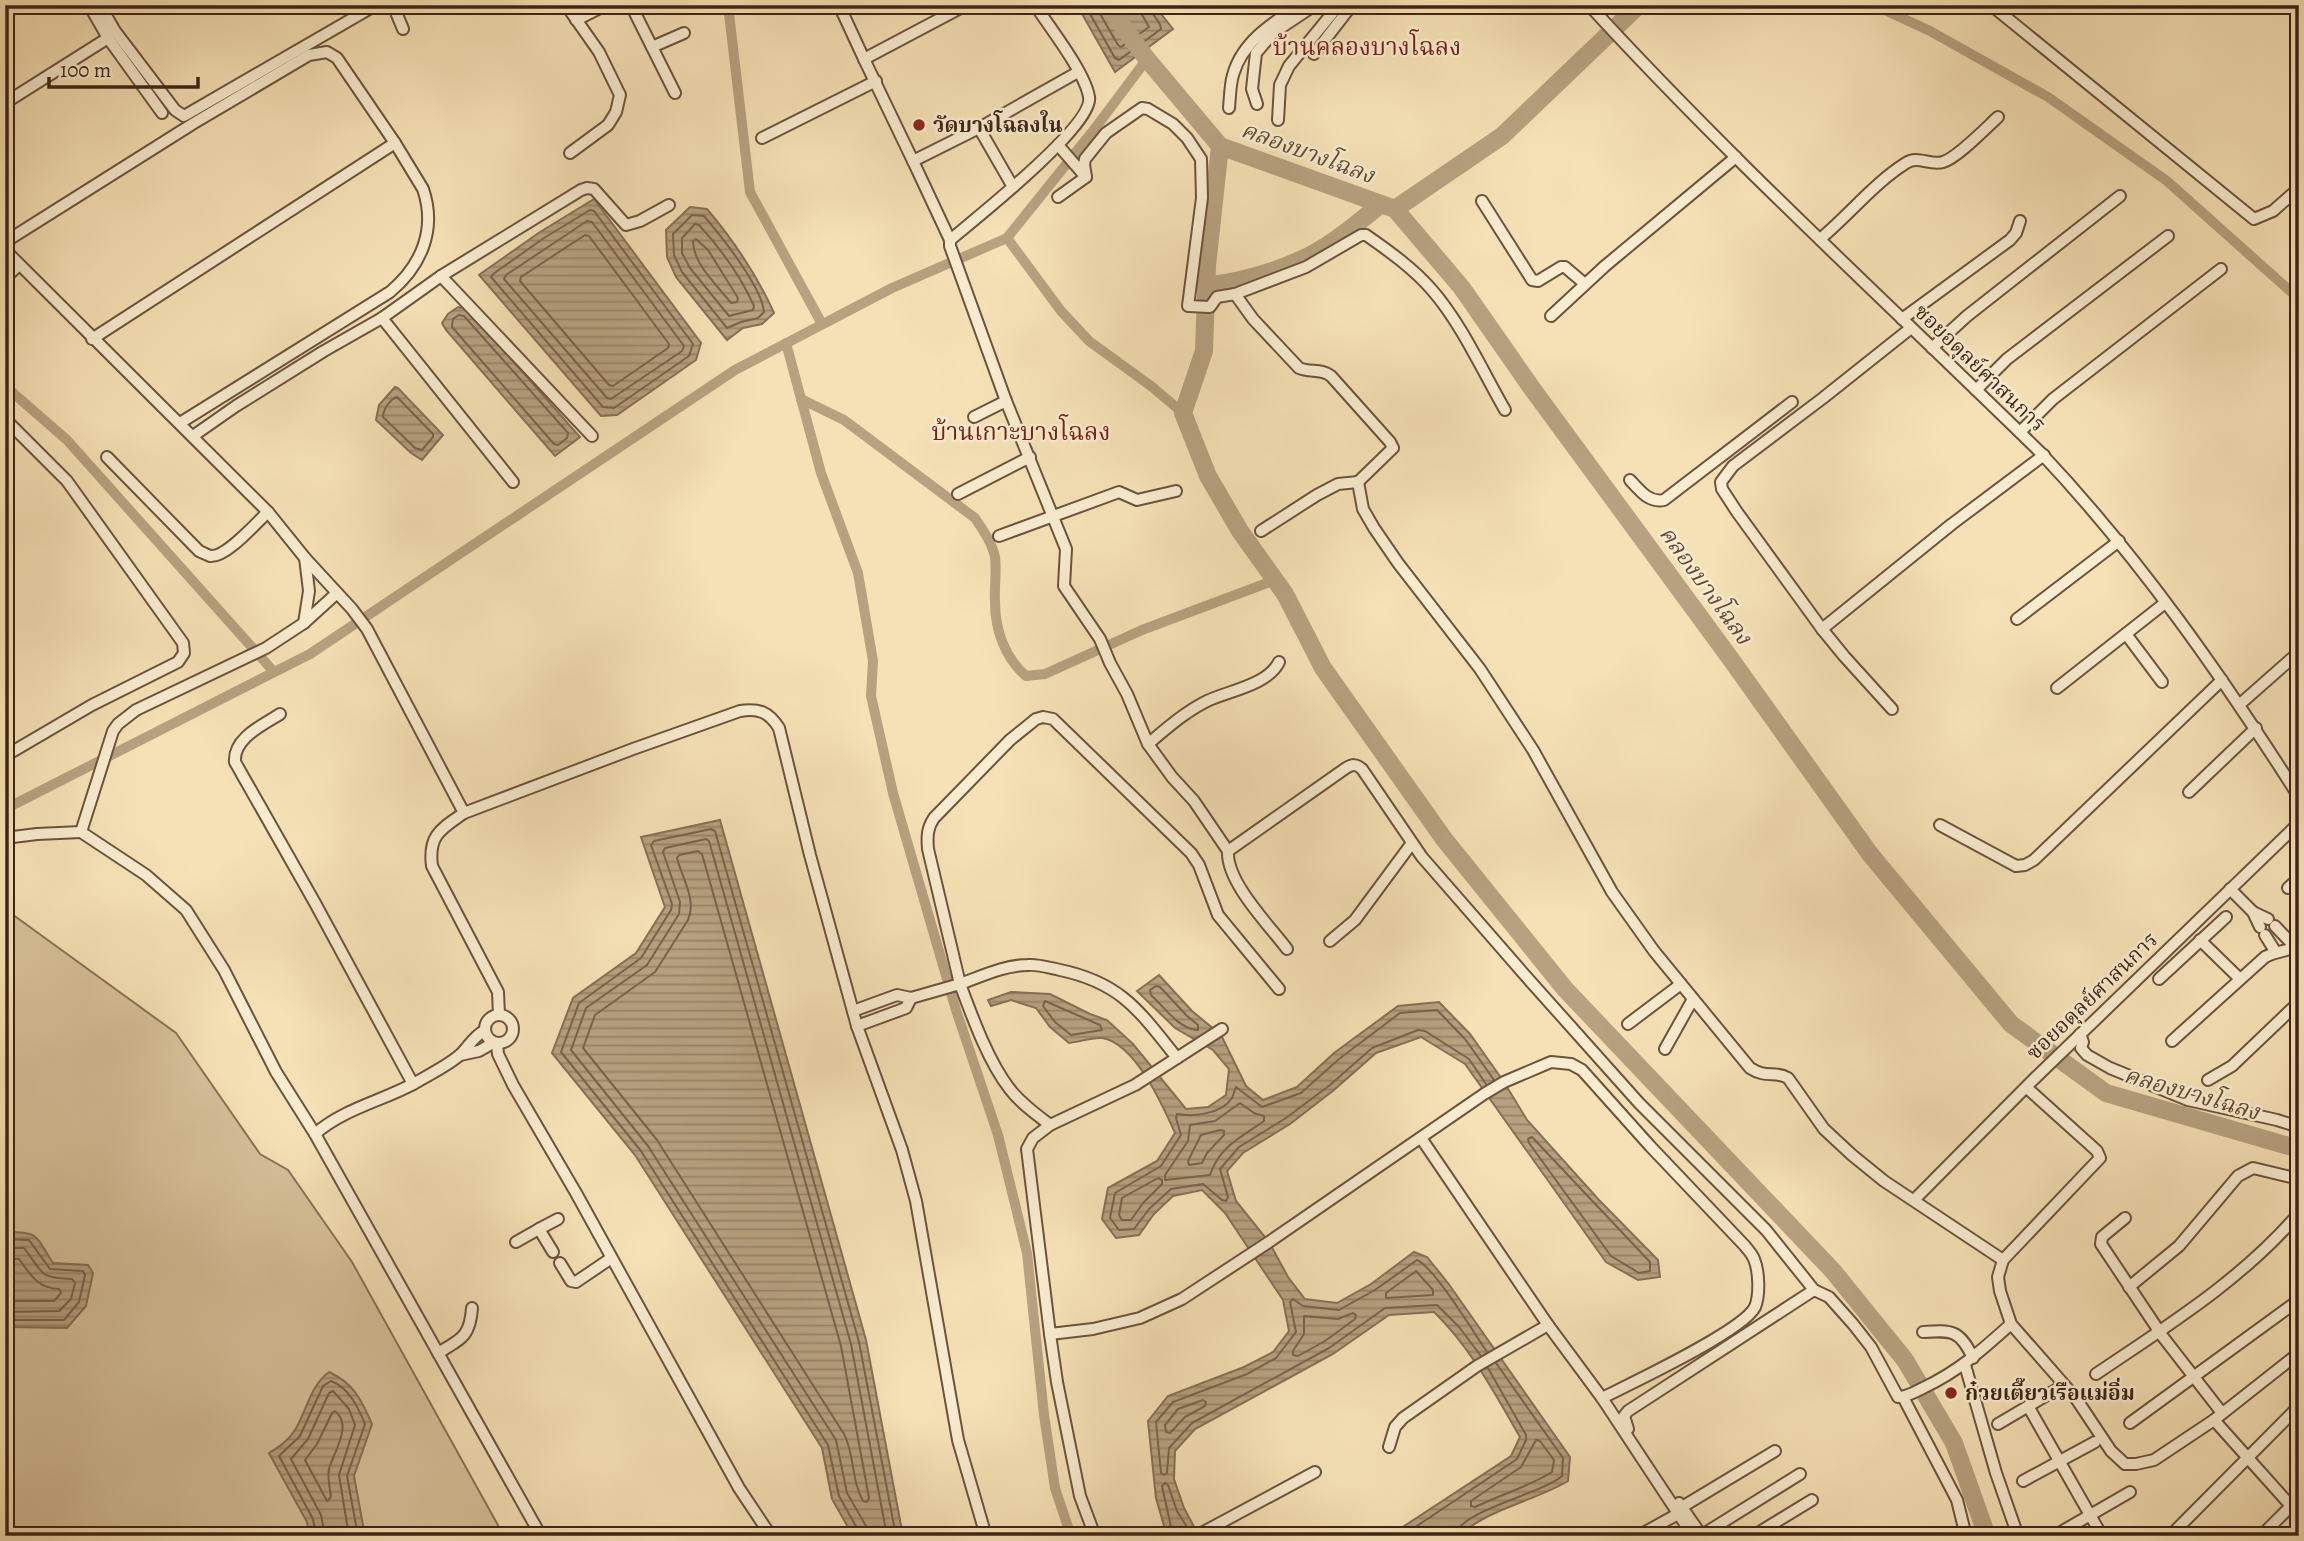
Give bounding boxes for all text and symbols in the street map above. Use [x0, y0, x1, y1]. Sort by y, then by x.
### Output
district label: บ้านคลองบางโฉลง [1273, 29, 1461, 63]
scale bar [49, 46, 198, 90]
text: 100 m [60, 56, 111, 84]
place label: วัดบางโฉลงใน [933, 110, 1063, 139]
water label: คลองบางโฉลง [1237, 113, 1380, 191]
marker: วัดบางโฉลงใน [911, 117, 927, 133]
street label: ซอยอดุลย์ศาสนการ [1908, 298, 2052, 438]
district label: บ้านเกาะบางโฉลง [932, 414, 1110, 448]
water label: คลองบางโฉลง [1652, 519, 1761, 652]
street label: ซอยอดุลย์ศาสนการ [2020, 926, 2164, 1066]
water label: คลองบางโฉลง [2120, 1058, 2265, 1128]
place label: ก๋วยเตี๊ยวเรือแม่อิ่ม [1965, 1377, 2135, 1407]
marker: ก๋วยเตี๊ยวเรือแม่อิ่ม [1943, 1385, 1959, 1401]

